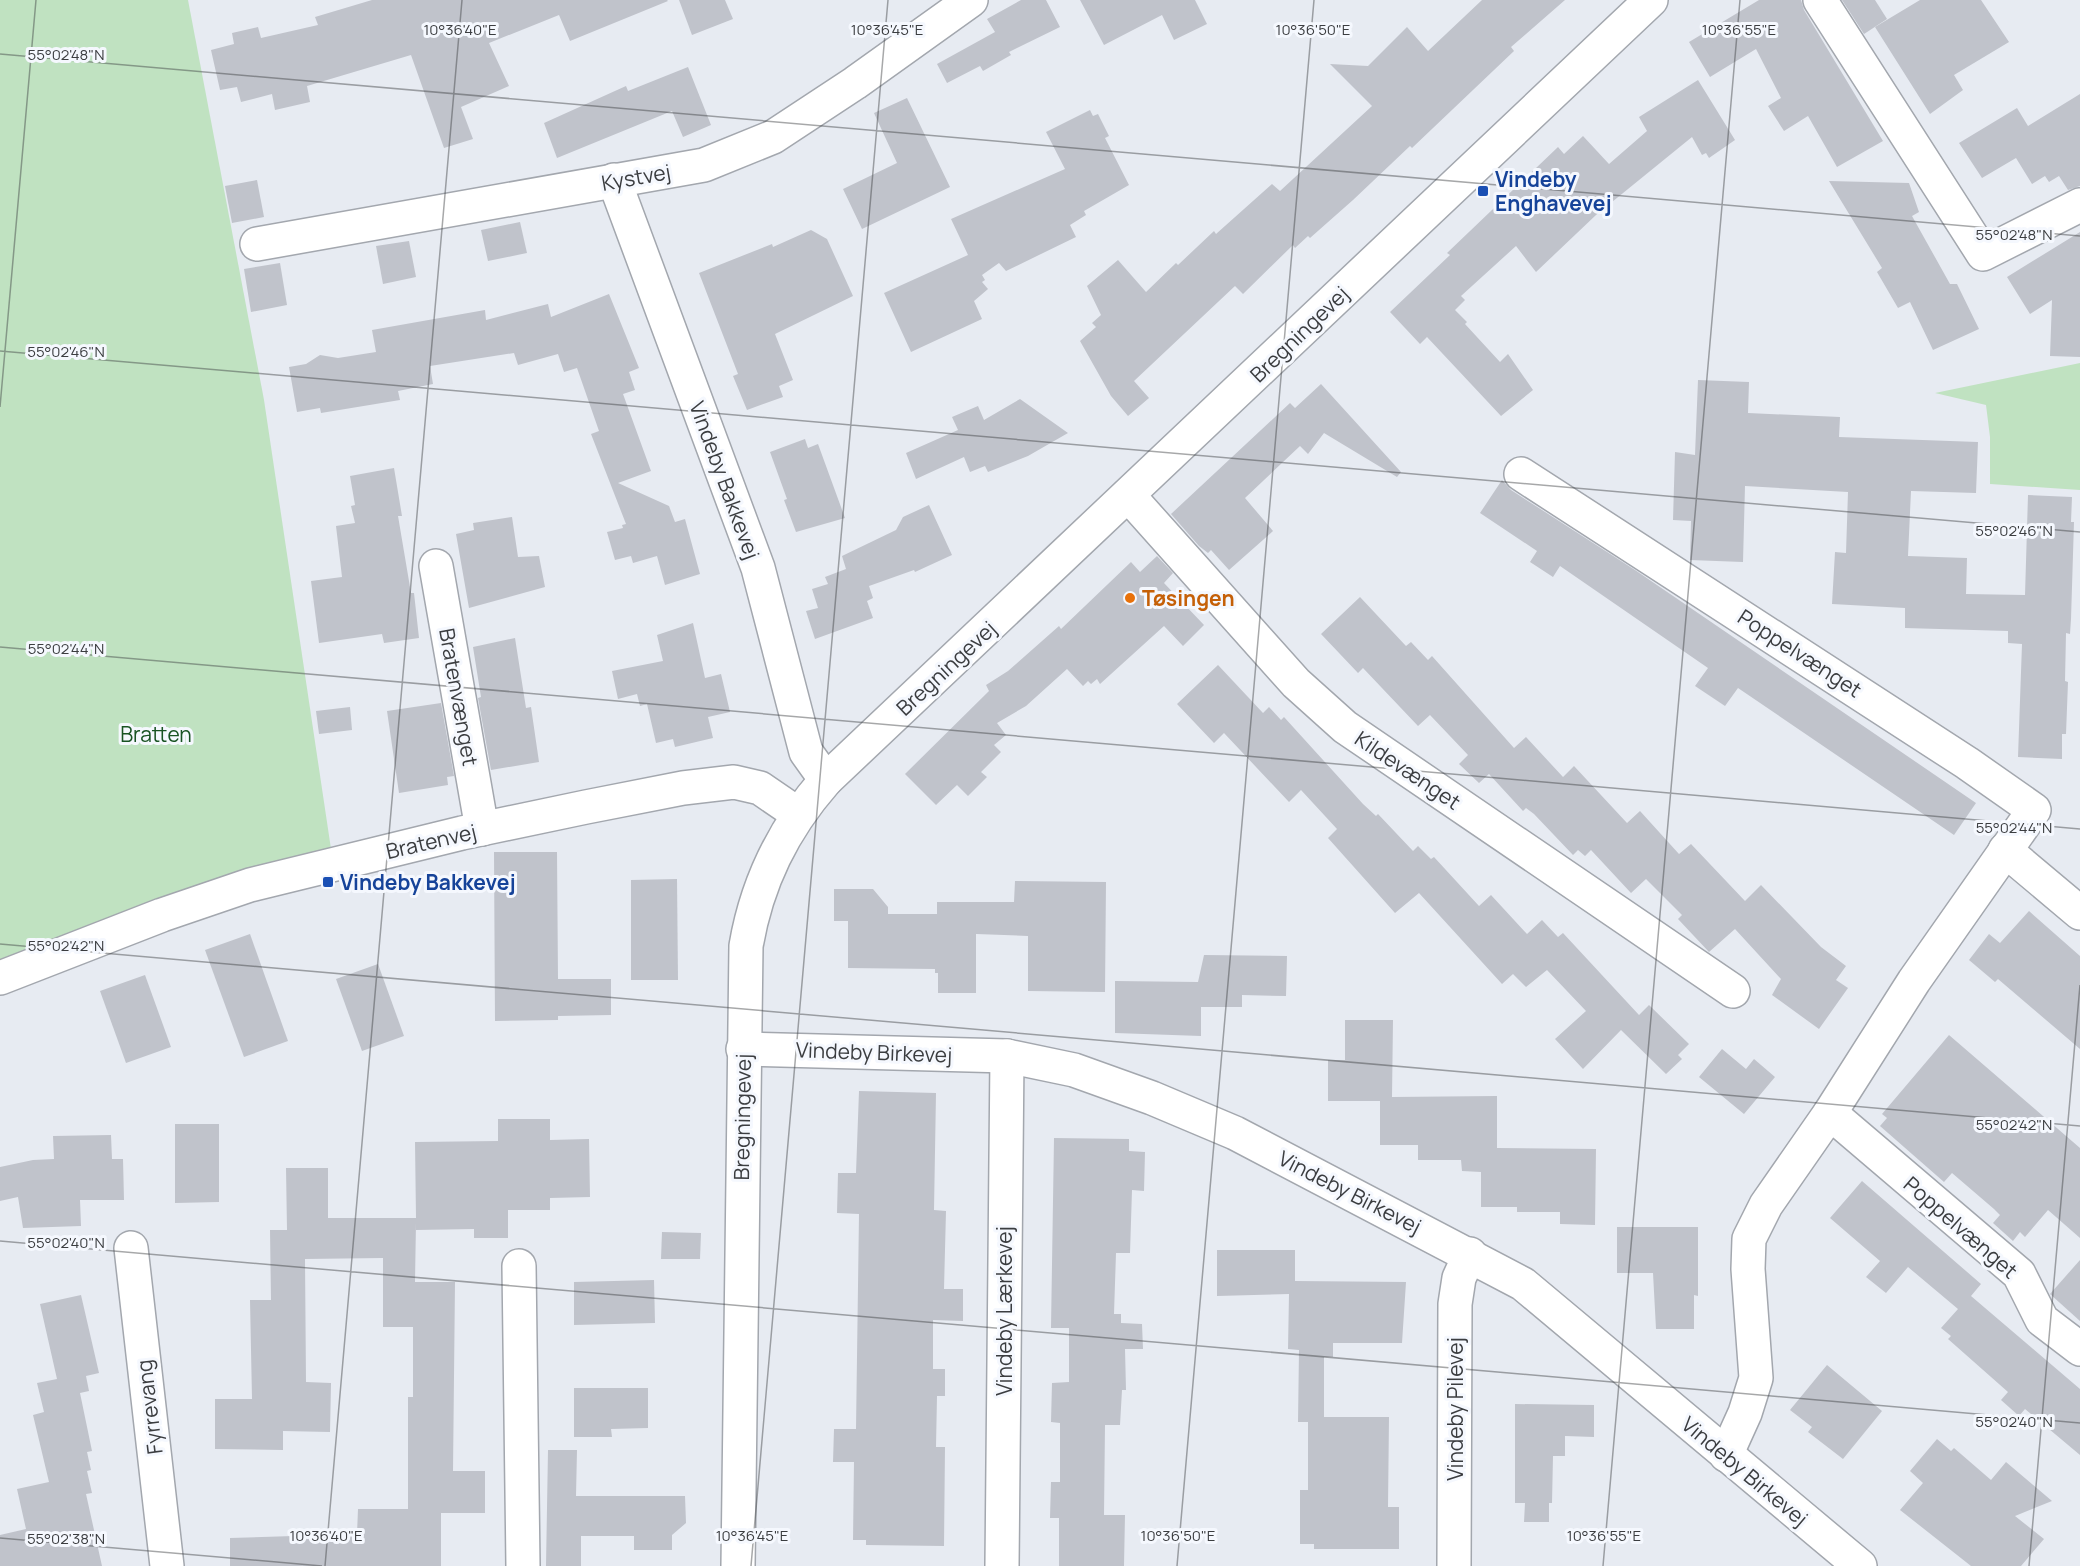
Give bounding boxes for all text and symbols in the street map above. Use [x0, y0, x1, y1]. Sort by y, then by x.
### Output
text: 10°36'40"E [423, 19, 497, 40]
text: 10°36'45"E [851, 19, 923, 40]
text: 10°36'50"E [1276, 19, 1350, 40]
text: 10°36'55"E [1702, 19, 1776, 40]
text: 55°02'48"N [28, 44, 104, 65]
street label: Kystvej [599, 157, 673, 197]
place label: Vindeby Enghavevej [1495, 165, 1611, 217]
marker: Vindeby Enghavevej [1476, 184, 1490, 198]
text: 55°02'48"N [1976, 224, 2052, 245]
street label: Bregningevej [1244, 280, 1354, 388]
text: 55°02'46"N [27, 341, 105, 362]
street label: Vindeby Bakkevej [683, 397, 767, 563]
text: 55°02'46"N [1975, 520, 2053, 541]
place label: Tøsingen [1142, 584, 1235, 612]
marker: Tøsingen [1123, 591, 1137, 605]
street label: Poppelvænget [1733, 603, 1867, 703]
street label: Bregningevej [890, 614, 1002, 722]
street label: Bratenvænget [433, 626, 485, 768]
text: 55°02'44"N [28, 638, 104, 659]
park label: Bratten [120, 720, 192, 748]
street label: Kildevænget [1350, 724, 1466, 816]
street label: Bratenvej [383, 817, 479, 865]
text: 55°02'44"N [1976, 817, 2052, 838]
place label: Vindeby Bakkevej [340, 868, 515, 896]
marker: Vindeby Bakkevej [321, 875, 335, 889]
text: 55°02'42"N [28, 935, 104, 956]
street label: Vindeby Birkevej [795, 1035, 953, 1069]
street label: Bregningevej [727, 1053, 757, 1181]
text: 55°02'42"N [1976, 1114, 2052, 1135]
street label: Vindeby Birkevej [1274, 1144, 1426, 1240]
street label: Poppelvænget [1898, 1170, 2024, 1284]
street label: Vindeby Lærkevej [990, 1226, 1018, 1396]
text: 55°02'40"N [27, 1232, 105, 1253]
street label: Vindeby Pilevej [1441, 1337, 1469, 1481]
street label: Fyrrevang [129, 1358, 169, 1456]
street label: Vindeby Birkevej [1676, 1410, 1814, 1532]
text: 55°02'40"N [1975, 1411, 2053, 1432]
text: 10°36'40"E [289, 1525, 363, 1546]
text: 10°36'45"E [716, 1525, 788, 1546]
text: 10°36'50"E [1141, 1525, 1215, 1546]
text: 10°36'55"E [1567, 1525, 1641, 1546]
text: 55°02'38"N [27, 1528, 105, 1549]

